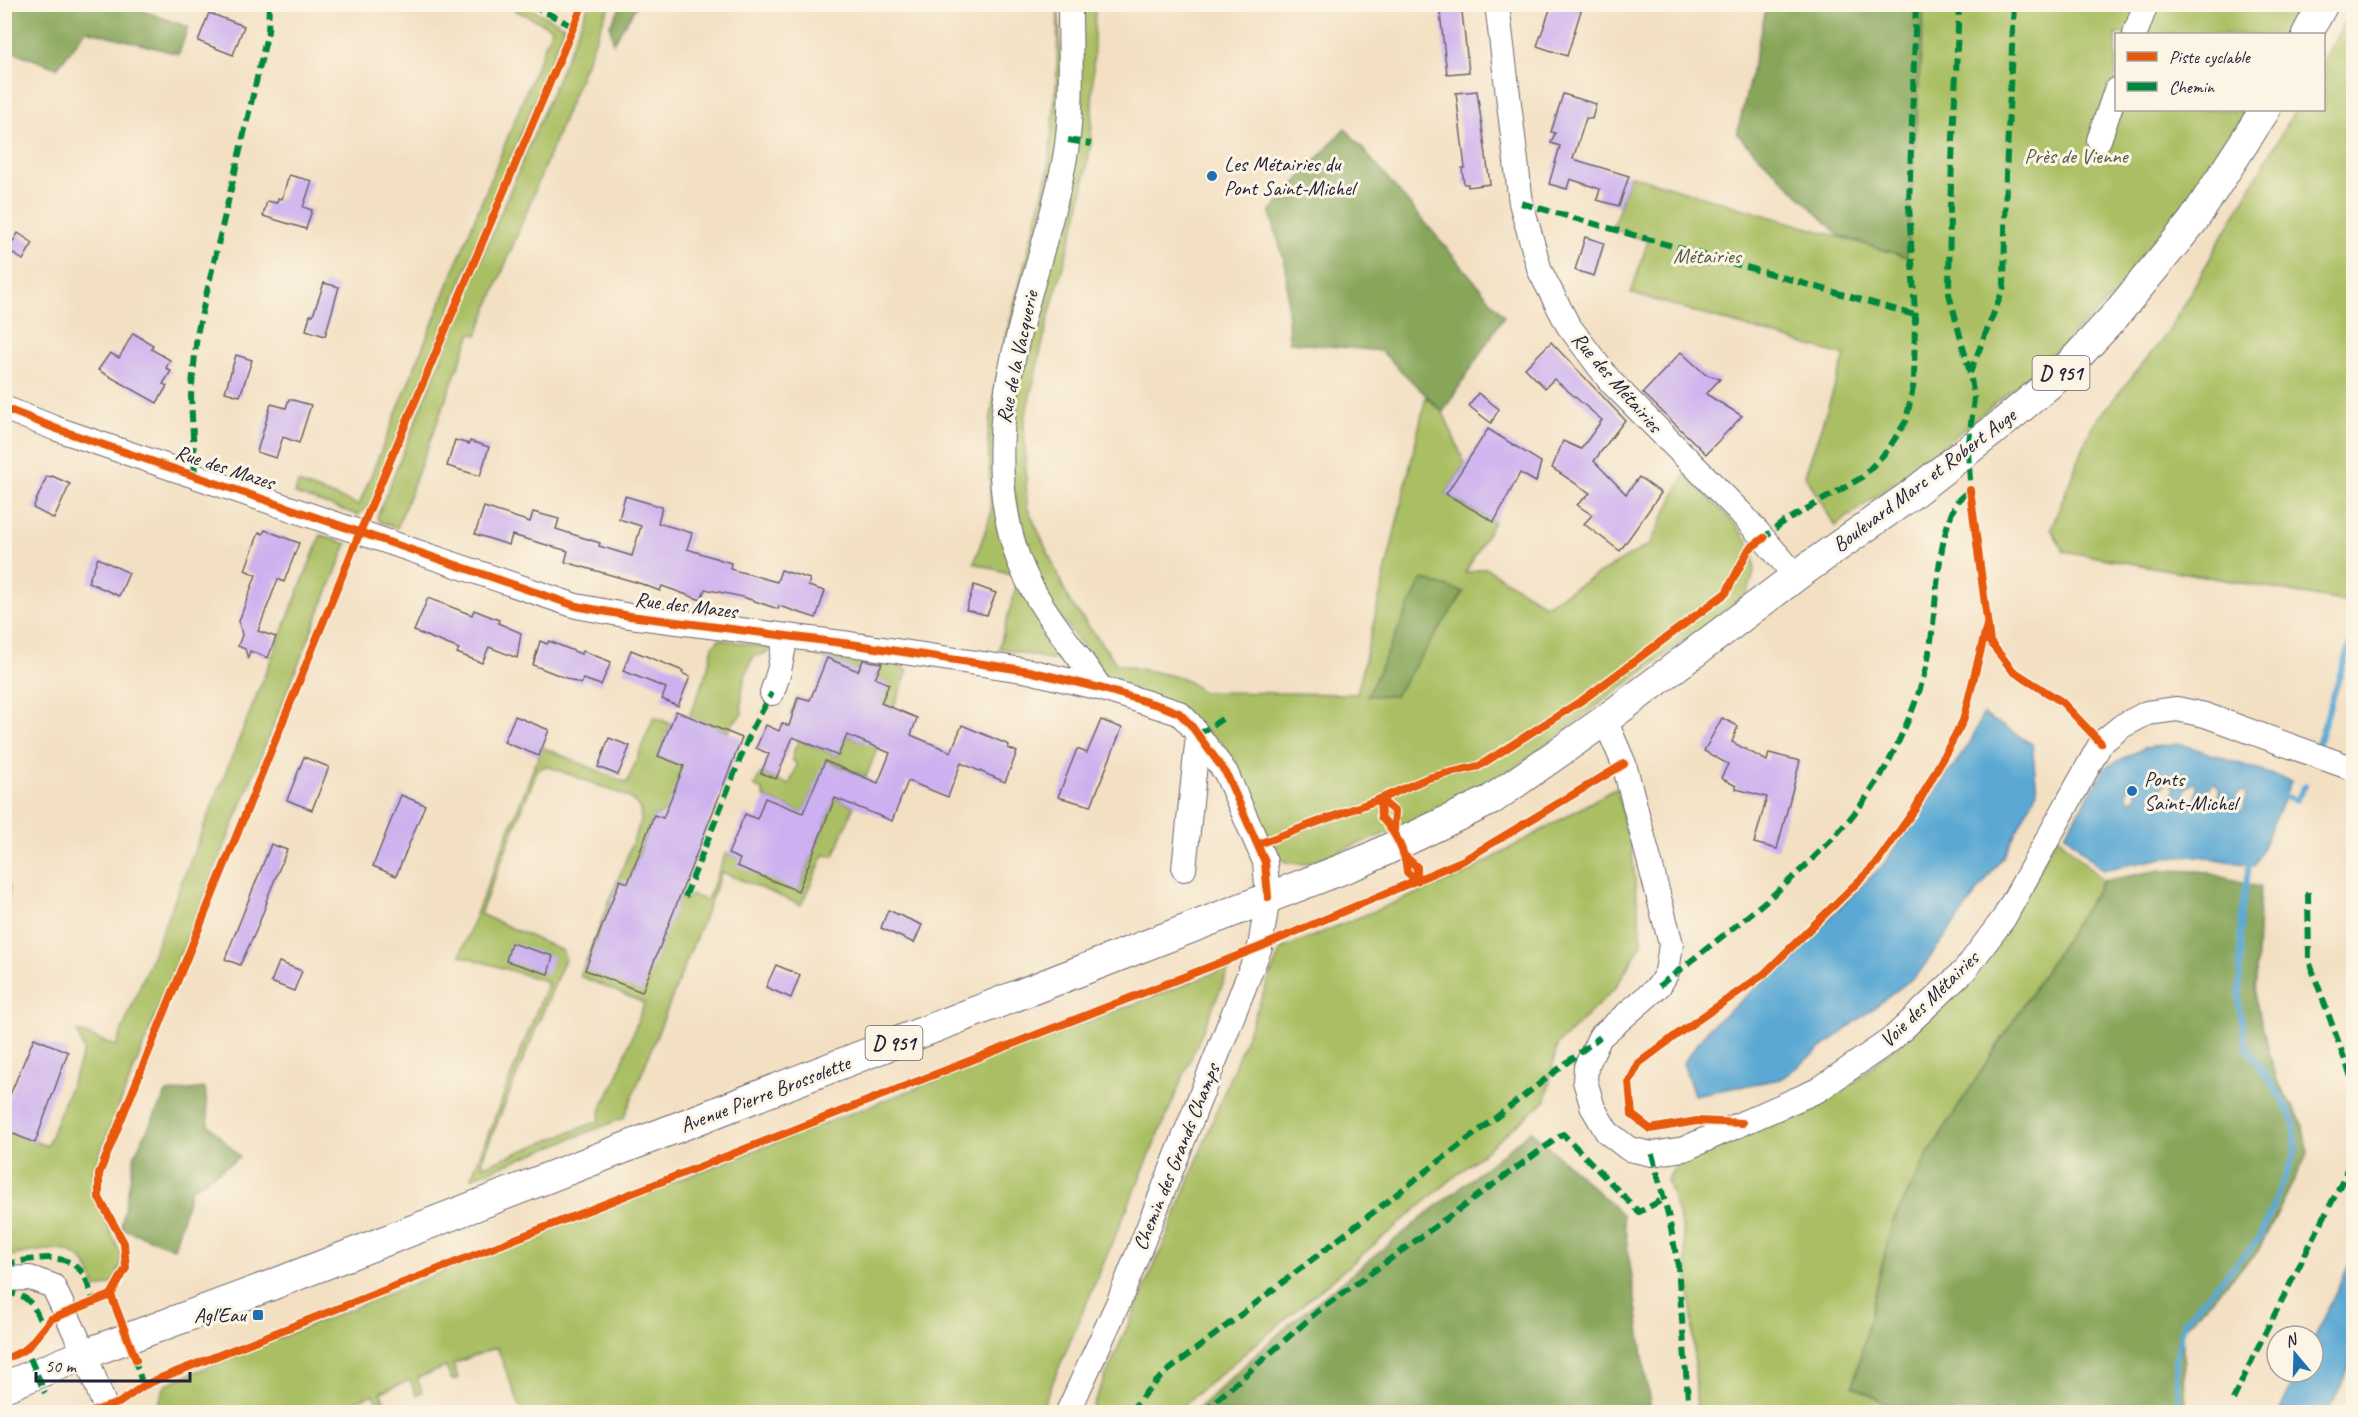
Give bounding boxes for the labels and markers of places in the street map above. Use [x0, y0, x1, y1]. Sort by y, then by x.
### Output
place label: Les Métairies du Pont Saint-Michel [1224, 151, 1358, 201]
marker: Les Métairies du Pont Saint-Michel [1205, 169, 1219, 183]
place label: Ponts Saint-Michel [2144, 766, 2240, 816]
marker: Ponts Saint-Michel [2125, 784, 2139, 798]
place label: Agl'Eau [194, 1302, 247, 1328]
marker: Agl'Eau [251, 1308, 265, 1322]

